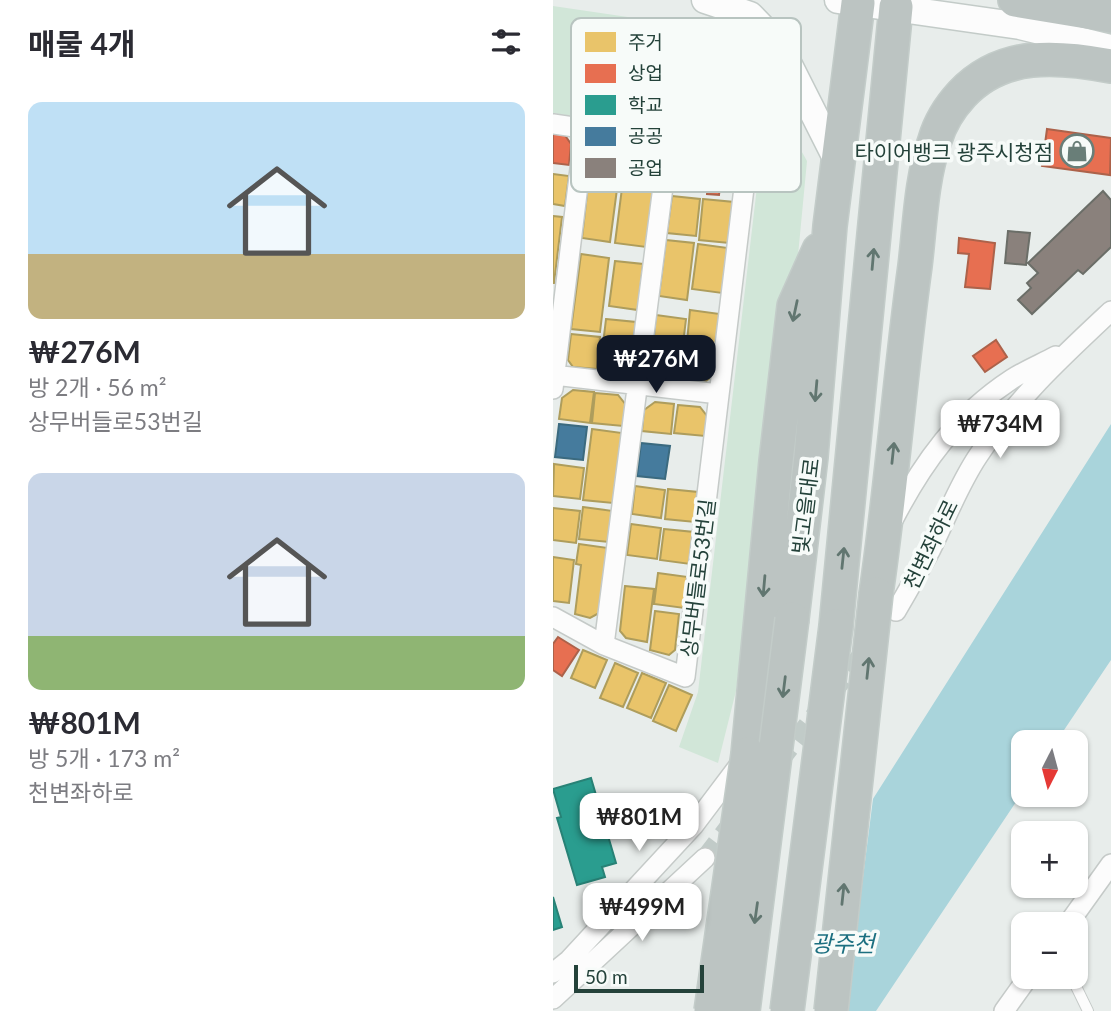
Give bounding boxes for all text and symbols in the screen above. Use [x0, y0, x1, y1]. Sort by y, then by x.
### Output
legend [571, 18, 801, 192]
icon: filters [487, 23, 525, 61]
text: 매물 4개 [28, 25, 136, 61]
text: 주거 [628, 30, 663, 53]
text: 상업 [628, 61, 663, 84]
text: 학교 [628, 93, 663, 116]
text: 공공 [628, 124, 663, 147]
shop icon: 타이어뱅크 광주시청점 [1058, 132, 1096, 170]
place label: 타이어뱅크 광주시청점 [854, 139, 1053, 164]
icon: home [214, 148, 340, 274]
text: 공업 [628, 156, 663, 179]
one-way arrow [866, 248, 879, 270]
one-way arrow [787, 299, 801, 322]
text: ₩276M [28, 333, 141, 369]
pin: ₩276M [607, 336, 705, 395]
text: ₩276M [613, 344, 699, 372]
text: 방 2개 · 56 m² [28, 373, 166, 401]
one-way arrow [809, 380, 822, 402]
pin: ₩734M [951, 400, 1049, 460]
text: 상무버들로53번길 [28, 407, 203, 435]
text: ₩734M [957, 409, 1043, 437]
one-way arrow [887, 442, 900, 465]
street label: 빛고을대로 [787, 457, 823, 555]
street label: 천변좌하로 [898, 495, 962, 593]
street label: 상무버들로53번길 [675, 497, 719, 659]
icon: home [214, 519, 340, 645]
one-way arrow [837, 547, 850, 570]
one-way arrow [757, 574, 770, 597]
one-way arrow [862, 657, 875, 680]
one-way arrow [777, 675, 790, 698]
text: ₩801M [28, 704, 141, 740]
north arrow [1011, 730, 1089, 807]
map controls [1011, 730, 1088, 989]
text: 방 5개 · 173 m² [28, 744, 180, 772]
text: 천변좌하로 [28, 778, 134, 806]
pin: ₩801M [590, 794, 688, 853]
text: ₩801M [596, 802, 682, 830]
button: + [1011, 821, 1088, 898]
pin: ₩499M [593, 884, 691, 943]
one-way arrow [837, 884, 850, 906]
text: ₩499M [599, 892, 685, 920]
one-way arrow [749, 901, 762, 924]
button: − [1011, 912, 1088, 989]
water label: 광주천 [811, 929, 878, 957]
scale bar [574, 962, 703, 994]
text: 50 m [585, 965, 628, 988]

